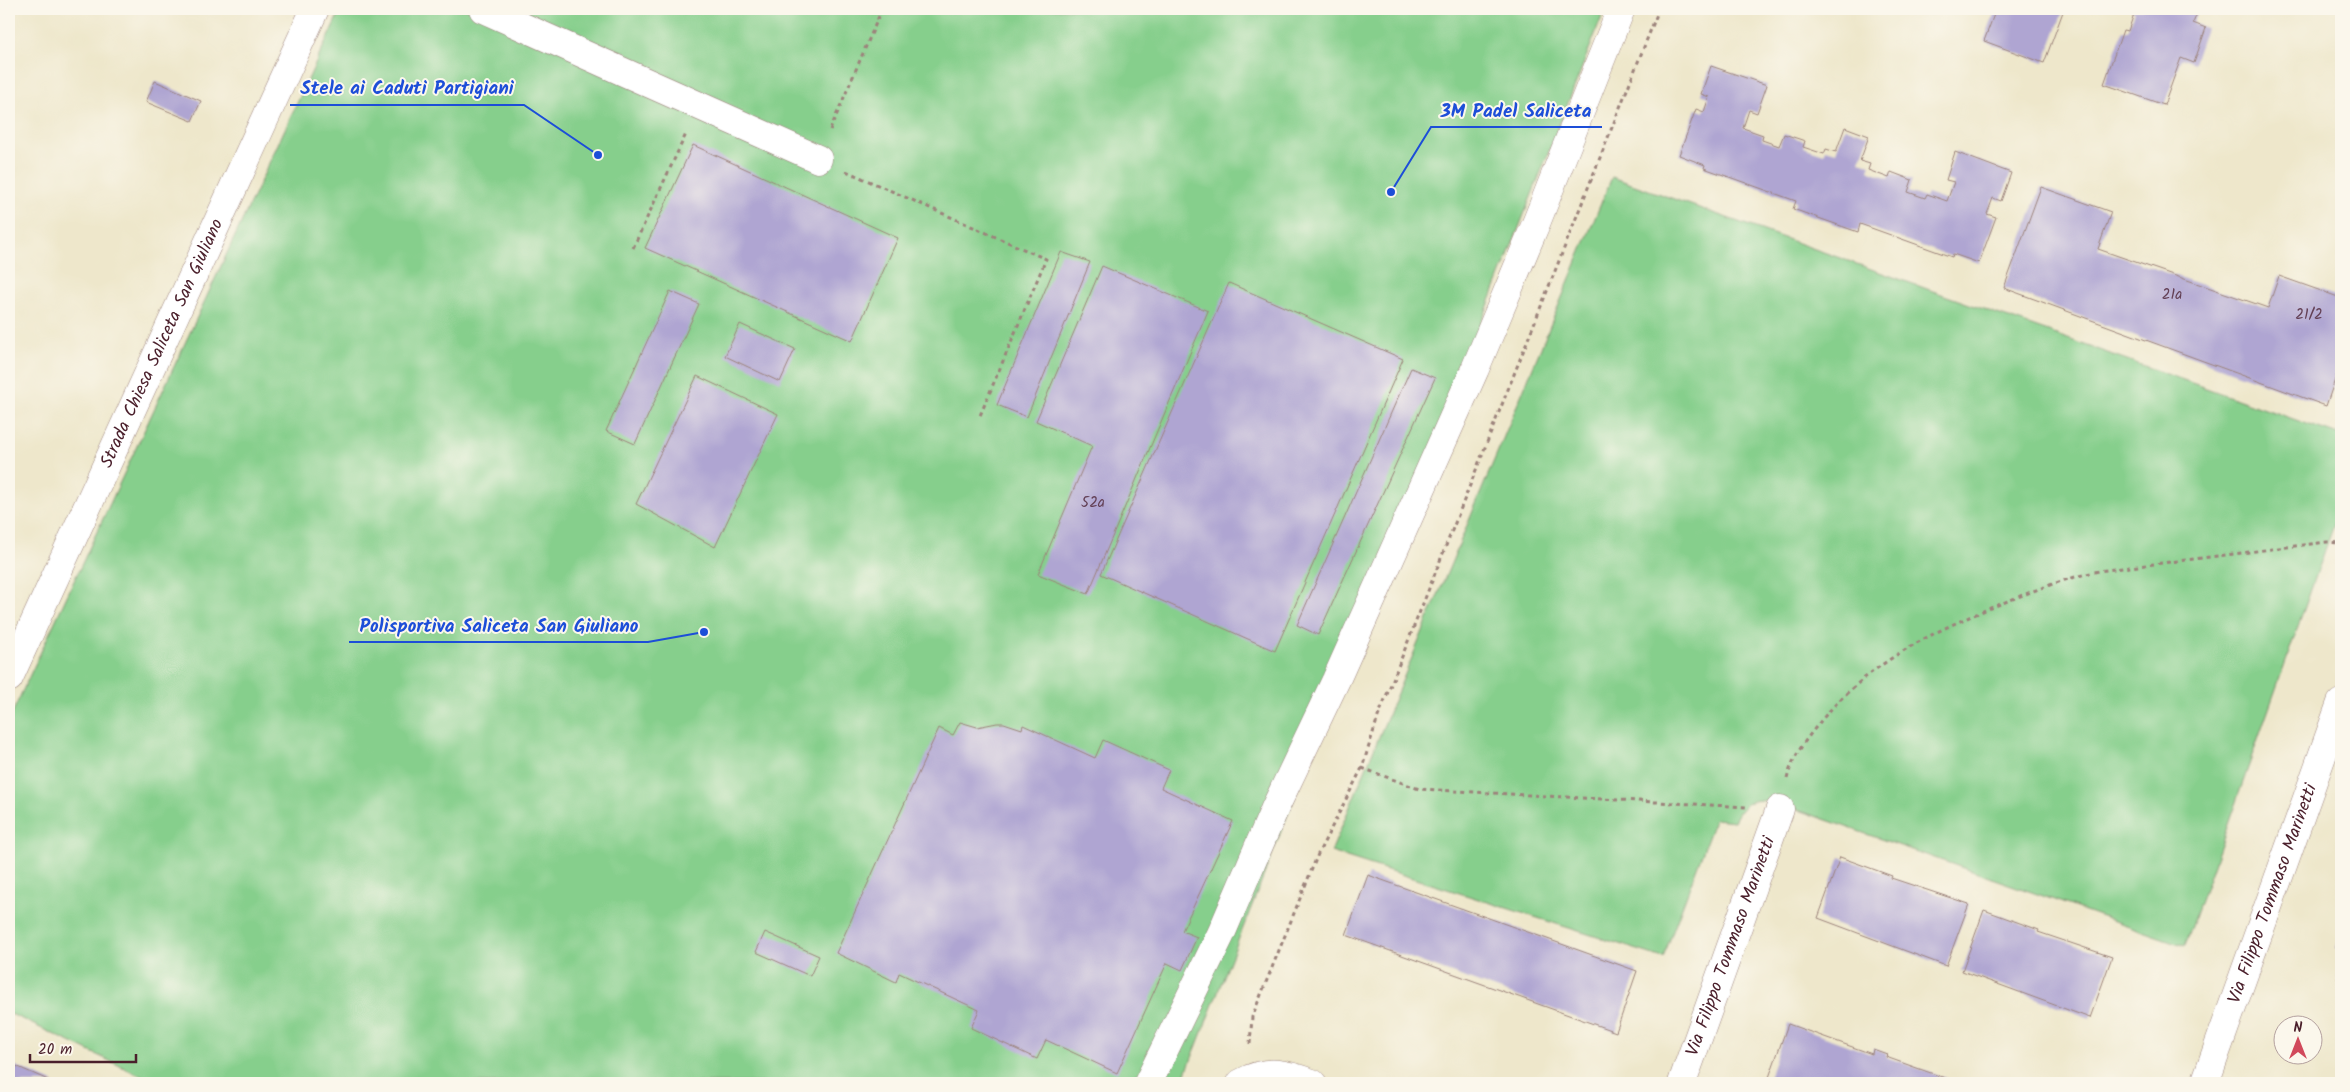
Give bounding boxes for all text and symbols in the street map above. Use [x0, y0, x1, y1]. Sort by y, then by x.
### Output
callout: Stele ai Caduti Partigiani [290, 71, 524, 105]
text: Stele ai Caduti Partigiani [300, 74, 515, 104]
callout: 3M Padel Saliceta [1431, 93, 1602, 127]
text: 3M Padel Saliceta [1439, 97, 1592, 127]
street label: Strada Chiesa Saliceta San Giuliano [93, 214, 232, 473]
house number: 21a [2162, 283, 2182, 307]
house number: 21/2 [2295, 303, 2323, 327]
house number: 52a [1081, 491, 1105, 515]
callout: Polisportiva Saliceta San Giuliano [349, 608, 648, 642]
text: Polisportiva Saliceta San Giuliano [360, 612, 639, 642]
street label: Via Filippo Tommaso Marinetti [2220, 779, 2326, 1008]
street label: Via Filippo Tommaso Marinetti [1678, 832, 1784, 1060]
north arrow [2272, 1014, 2322, 1064]
text: N [2294, 1017, 2303, 1039]
scale bar [30, 1032, 136, 1064]
text: 20 m [38, 1038, 72, 1062]

